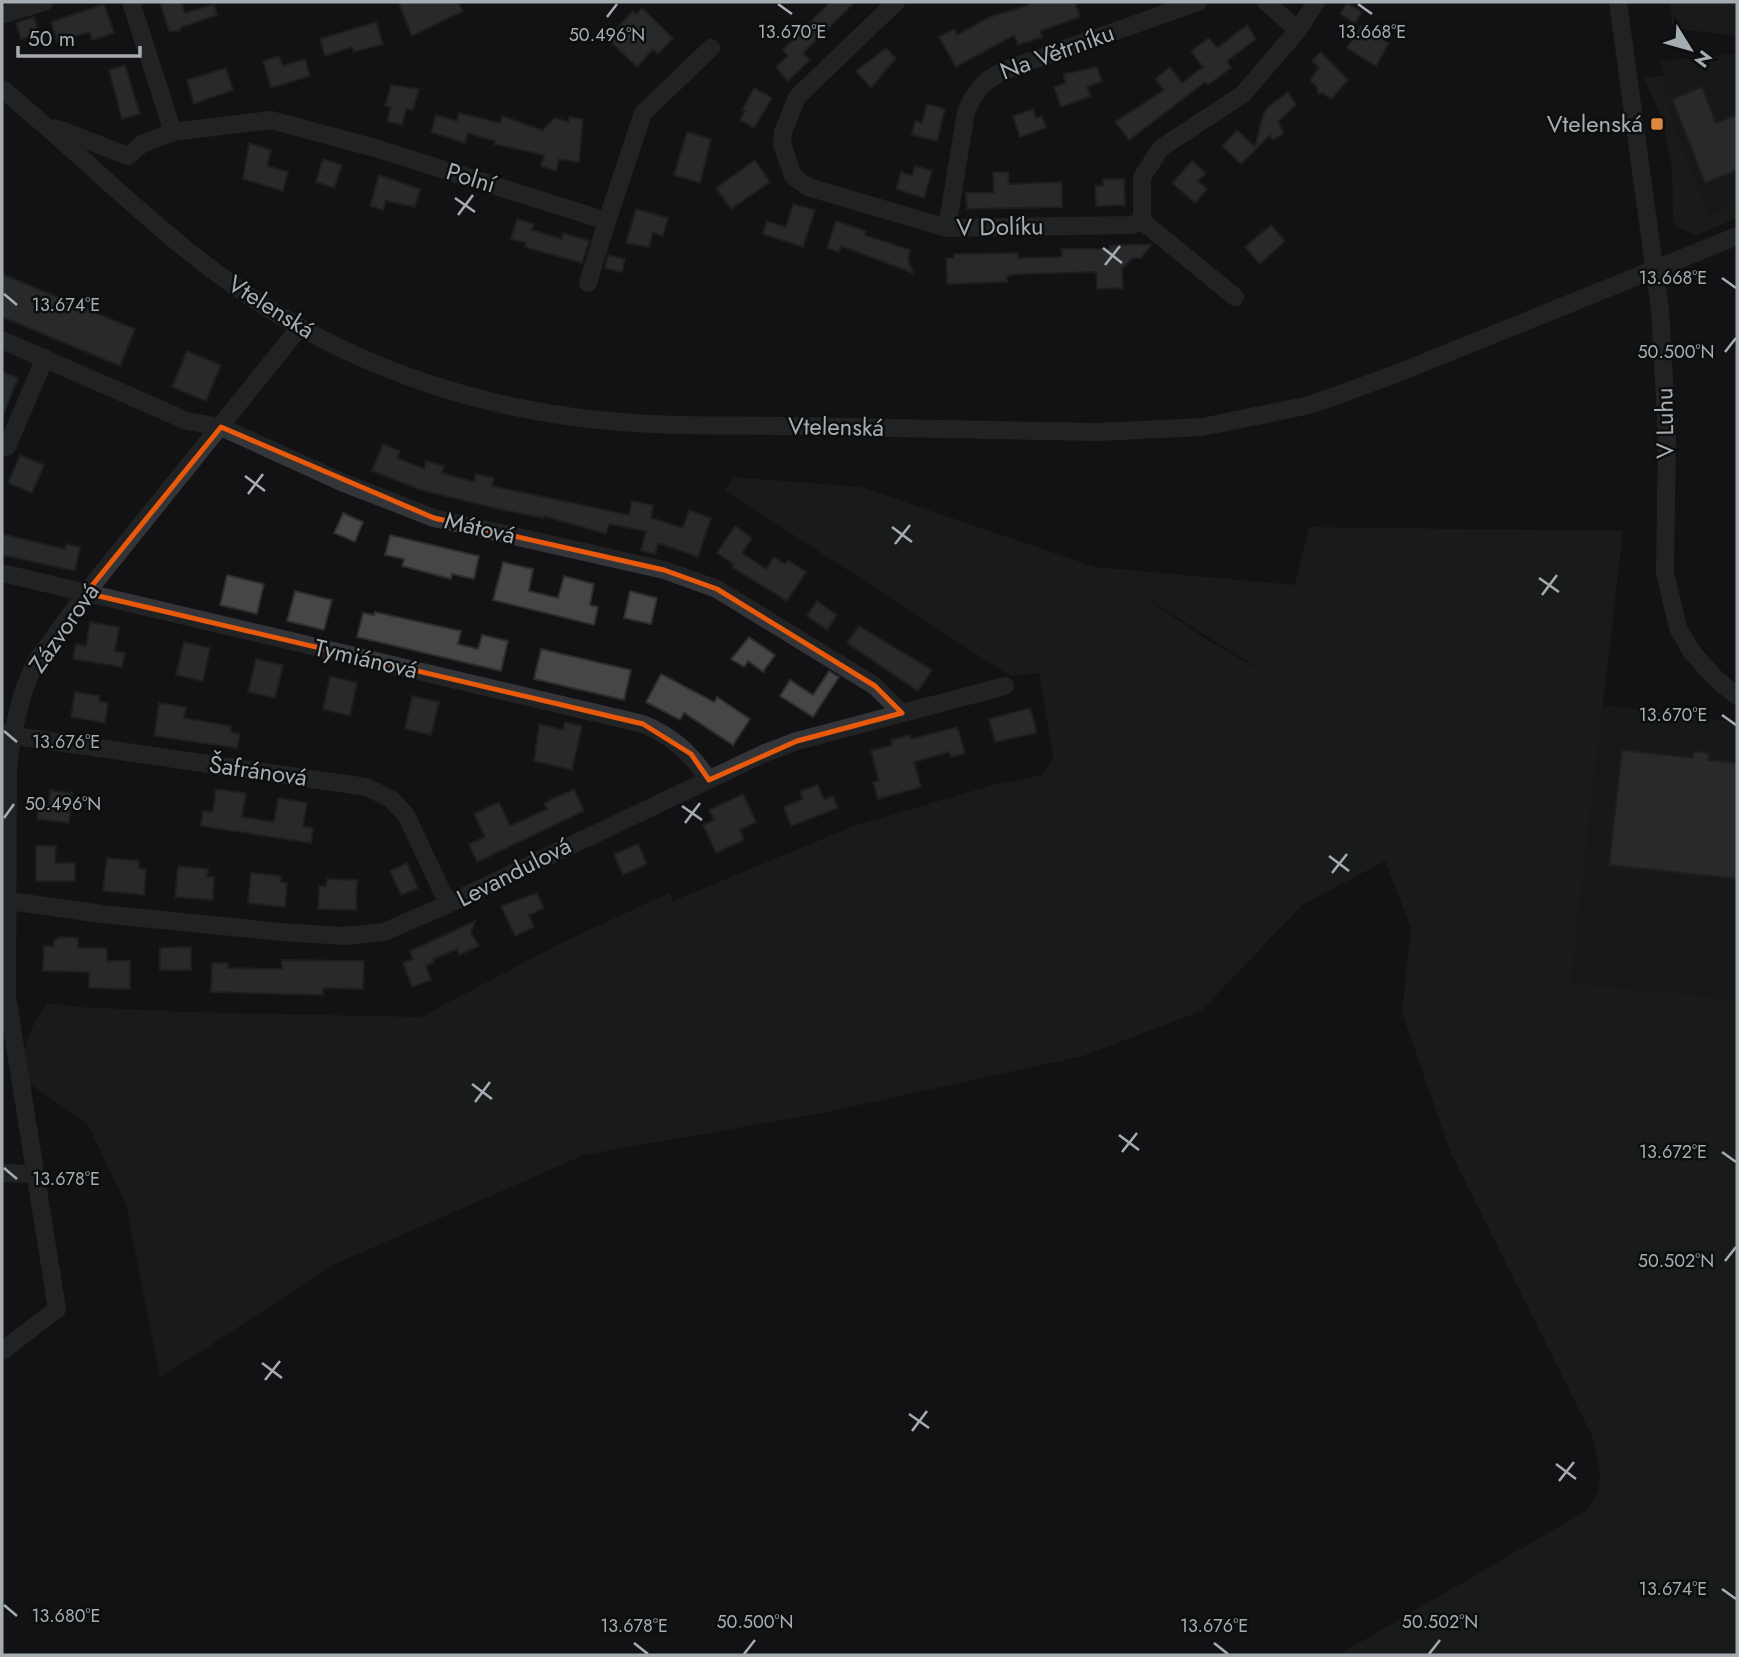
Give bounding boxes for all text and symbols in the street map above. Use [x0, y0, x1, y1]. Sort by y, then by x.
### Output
scale bar [18, 14, 140, 58]
north arrow [1655, 14, 1725, 84]
street label: Na Větrníku [995, 15, 1119, 88]
text: 13.670°E [758, 19, 826, 45]
text: 13.668°E [1338, 19, 1406, 45]
text: 50.496°N [569, 22, 645, 48]
text: 50 m [28, 24, 75, 54]
text: N [1688, 45, 1719, 73]
place label: Vtelenská [1547, 106, 1643, 141]
marker: Vtelenská [1649, 116, 1665, 132]
street label: Polní [442, 153, 501, 202]
street label: V Dolíku [956, 208, 1044, 245]
text: 13.668°E [1639, 265, 1707, 291]
street label: Vtelenská [221, 266, 321, 347]
text: 13.674°E [32, 292, 100, 318]
text: 50.500°N [1637, 339, 1715, 365]
street label: V Luhu [1646, 387, 1683, 459]
street label: Vtelenská [788, 408, 884, 445]
street label: Mátová [441, 502, 519, 553]
street label: Zázvorová [20, 576, 107, 680]
street label: Tymiánová [311, 630, 421, 687]
text: 13.670°E [1639, 702, 1707, 728]
text: 13.676°E [32, 729, 100, 755]
street label: Šafránová [207, 746, 310, 795]
text: 50.496°N [25, 791, 101, 817]
street label: Levandulová [450, 828, 577, 915]
text: 13.672°E [1639, 1139, 1707, 1165]
text: 13.678°E [32, 1166, 100, 1192]
text: 50.502°N [1638, 1248, 1714, 1274]
text: 13.674°E [1639, 1576, 1707, 1602]
text: 13.680°E [32, 1603, 100, 1629]
text: 50.500°N [716, 1609, 794, 1635]
text: 50.502°N [1402, 1609, 1478, 1635]
text: 13.678°E [600, 1613, 668, 1639]
text: 13.676°E [1180, 1613, 1248, 1639]

